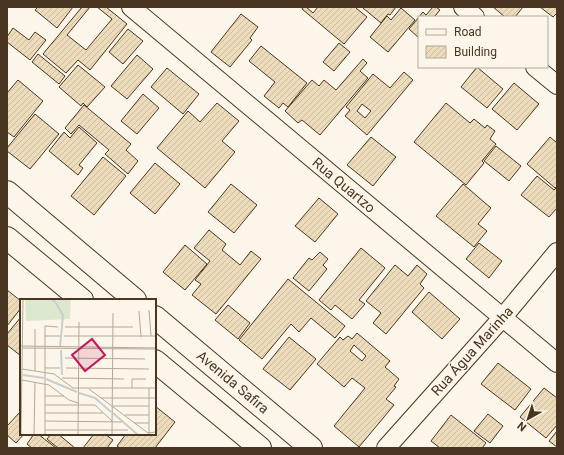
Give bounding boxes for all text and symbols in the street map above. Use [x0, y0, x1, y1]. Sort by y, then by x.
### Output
legend [418, 16, 548, 68]
text: Road [454, 25, 482, 39]
text: Building [454, 45, 497, 59]
street label: Rua Quartzo [309, 154, 379, 216]
inset map [20, 299, 156, 435]
street label: Rua Água Marinha [427, 303, 516, 399]
street label: Avenida Safira [194, 347, 272, 417]
north arrow [508, 399, 548, 439]
text: N [515, 419, 529, 434]

